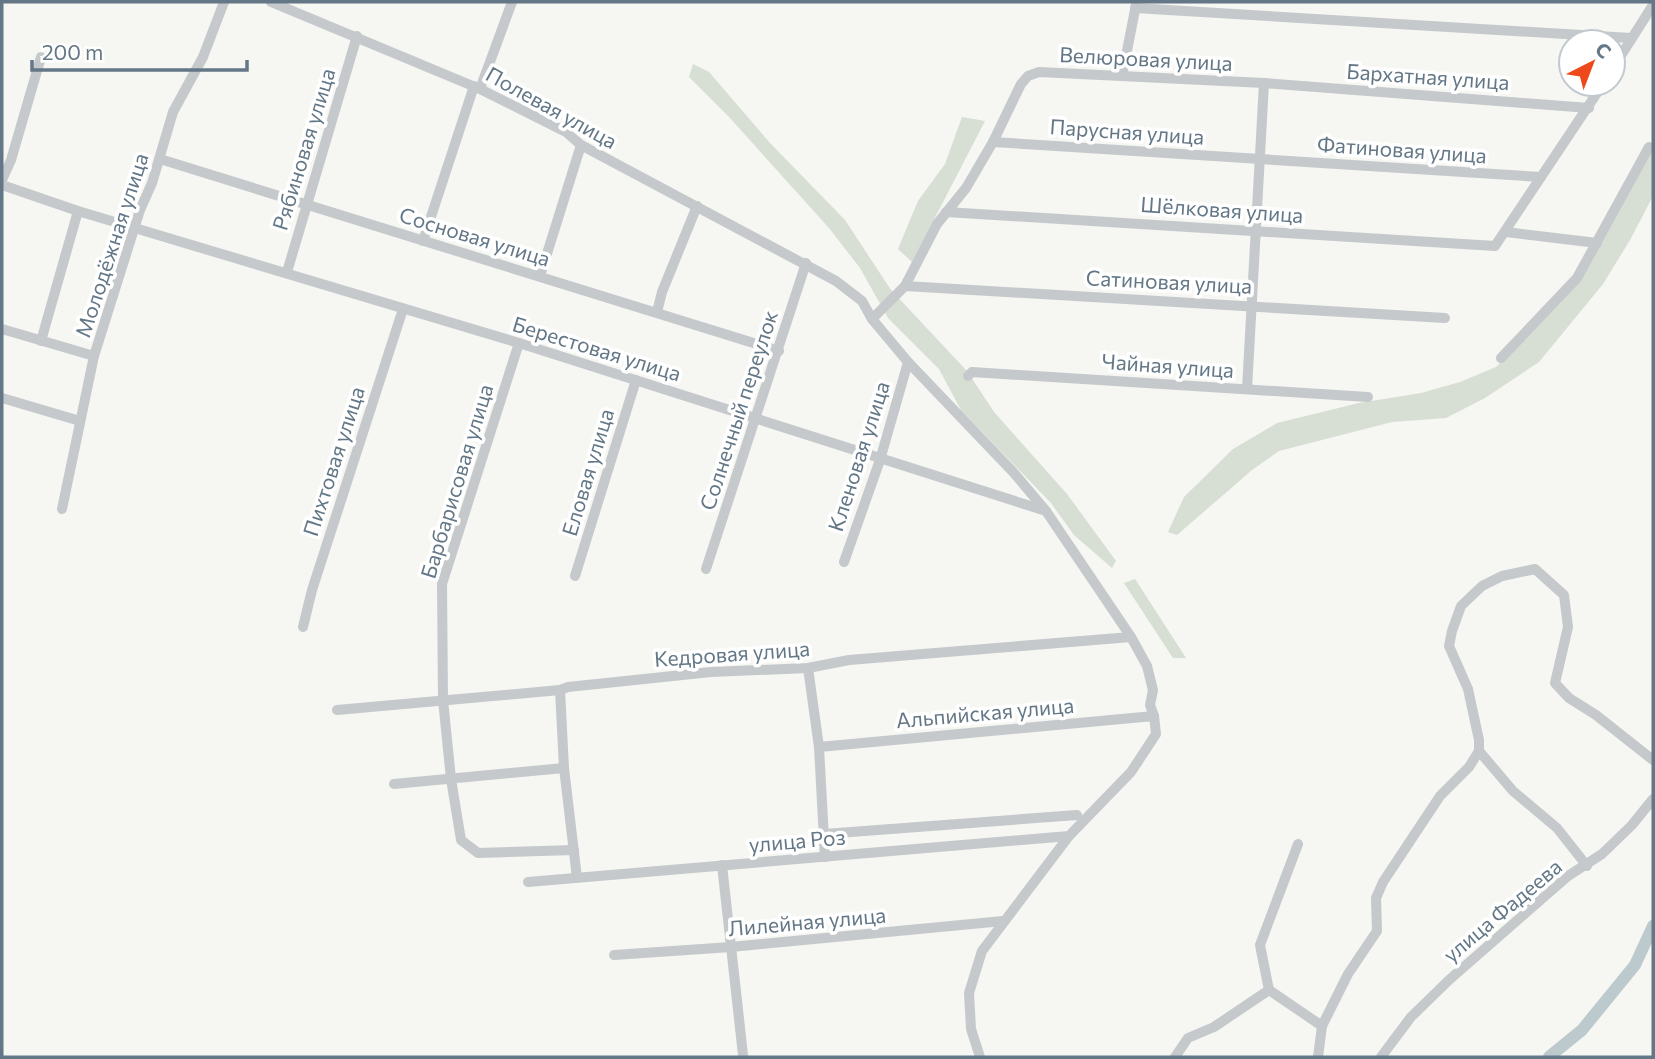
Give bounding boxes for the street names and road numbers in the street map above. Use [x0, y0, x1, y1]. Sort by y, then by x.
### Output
street label: Велюровая улица [1059, 41, 1233, 75]
street label: Бархатная улица [1346, 58, 1510, 94]
street label: Полевая улица [482, 61, 622, 153]
street label: Рябиновая улица [266, 65, 340, 233]
street label: Парусная улица [1049, 113, 1205, 149]
street label: Фатиновая улица [1316, 131, 1488, 167]
street label: Молодёжная улица [69, 150, 153, 340]
street label: Шёлковая улица [1140, 191, 1304, 227]
street label: Сосновая улица [397, 201, 553, 271]
street label: Сатиновая улица [1085, 264, 1253, 298]
street label: Солнечный переулок [694, 307, 782, 513]
street label: Берестовая улица [510, 310, 684, 386]
street label: Чайная улица [1101, 348, 1235, 382]
street label: Кленовая улица [822, 378, 894, 534]
street label: Барбарисовая улица [415, 381, 497, 581]
street label: Пихтовая улица [297, 383, 369, 539]
street label: Еловая улица [556, 405, 618, 539]
street label: Кедровая улица [653, 635, 811, 671]
street label: Альпийская улица [895, 692, 1075, 732]
street label: улица Роз [748, 823, 846, 857]
street label: улица Фадеева [1438, 853, 1566, 967]
street label: Лилейная улица [727, 902, 887, 940]

